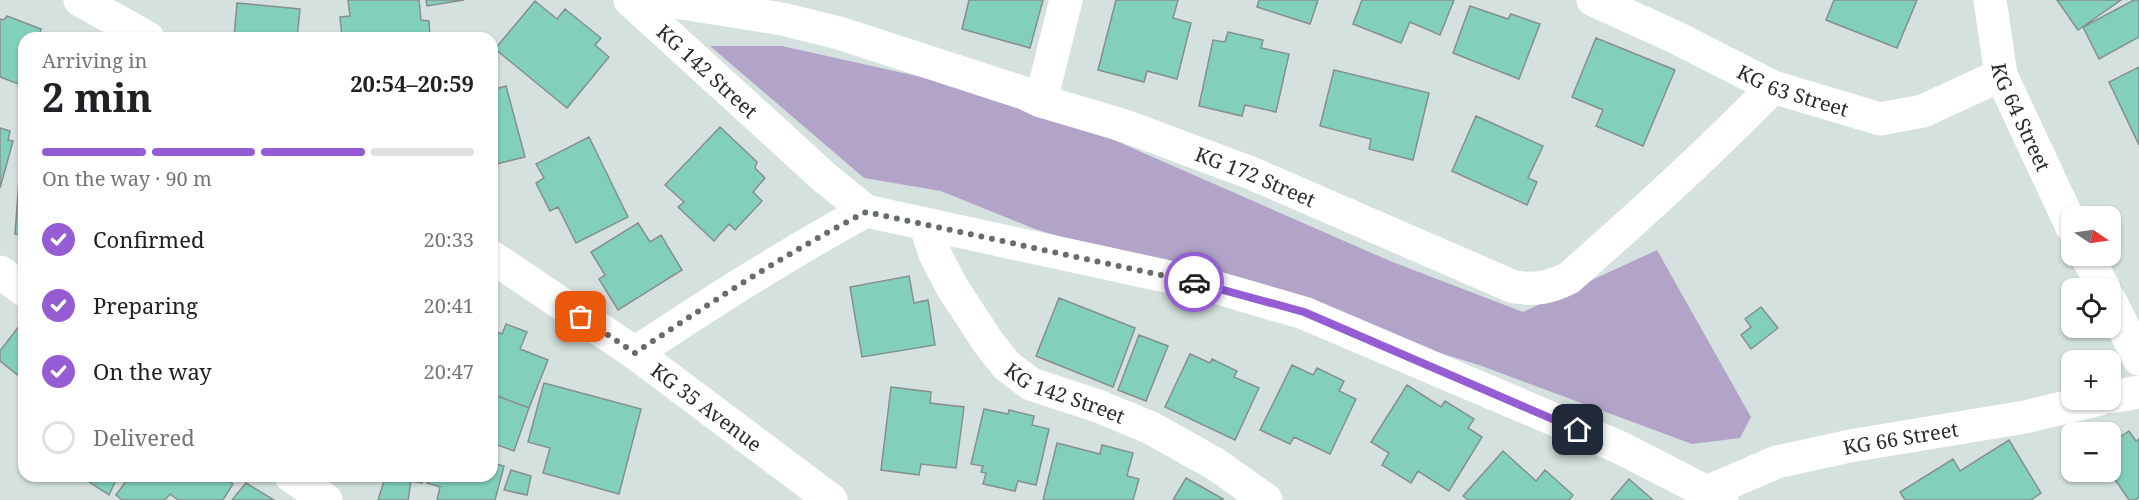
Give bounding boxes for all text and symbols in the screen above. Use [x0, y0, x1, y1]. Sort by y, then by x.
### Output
street label: KG 142 Street [651, 18, 764, 124]
text: Arriving in [42, 47, 147, 74]
street label: KG 63 Street [1733, 58, 1852, 122]
street label: KG 64 Street [1986, 61, 2057, 175]
text: 20:54–20:59 [350, 68, 474, 98]
text: 2 min [42, 70, 152, 123]
street label: KG 172 Street [1192, 140, 1320, 213]
text: On the way · 90 m [42, 165, 212, 192]
north arrow [2061, 206, 2121, 266]
map controls [2061, 206, 2121, 482]
icon: check [42, 223, 75, 256]
text: Confirmed [93, 224, 204, 254]
text: 20:33 [424, 226, 474, 253]
courier [1164, 252, 1224, 312]
icon: car [1178, 266, 1211, 299]
button: locate [2061, 278, 2121, 338]
icon: check [42, 289, 75, 322]
text: Preparing [93, 290, 198, 320]
pin [555, 291, 606, 342]
text: 20:41 [424, 292, 474, 319]
icon: bag [564, 300, 597, 333]
button: + [2061, 350, 2121, 410]
icon: check [42, 355, 75, 388]
text: On the way [93, 356, 212, 386]
street label: KG 35 Avenue [646, 356, 768, 457]
street label: KG 142 Street [1000, 356, 1129, 429]
text: 20:47 [424, 358, 474, 385]
pin [1552, 404, 1603, 455]
icon: home [1561, 413, 1594, 446]
street label: KG 66 Street [1840, 415, 1960, 461]
text: Delivered [93, 422, 195, 452]
button: − [2061, 422, 2121, 482]

